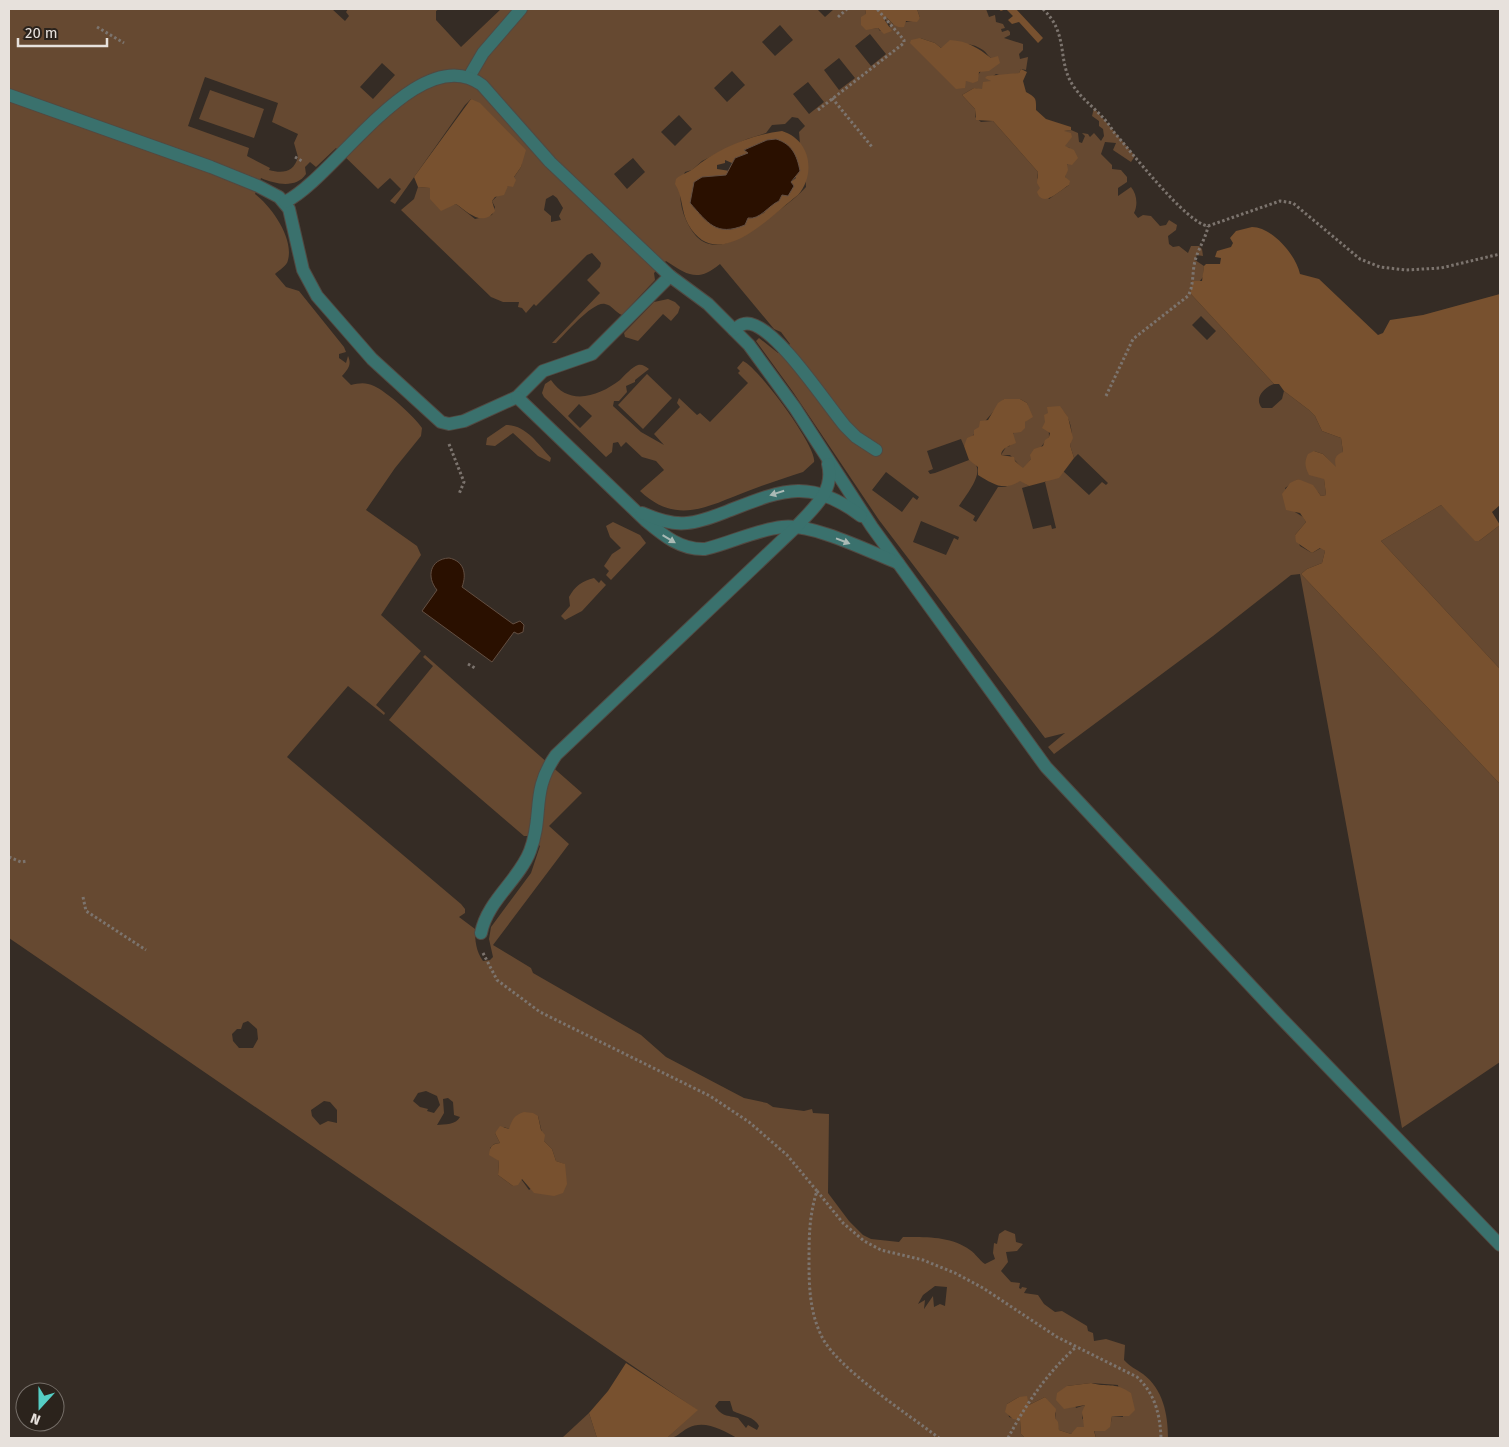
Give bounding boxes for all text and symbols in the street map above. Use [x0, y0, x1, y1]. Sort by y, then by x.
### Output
scale bar [18, 15, 106, 47]
text: 20 m [25, 24, 58, 42]
one-way arrow [769, 489, 784, 497]
one-way arrow [663, 534, 676, 543]
one-way arrow [835, 538, 850, 545]
north arrow [15, 1382, 65, 1432]
text: N [28, 1409, 43, 1428]

